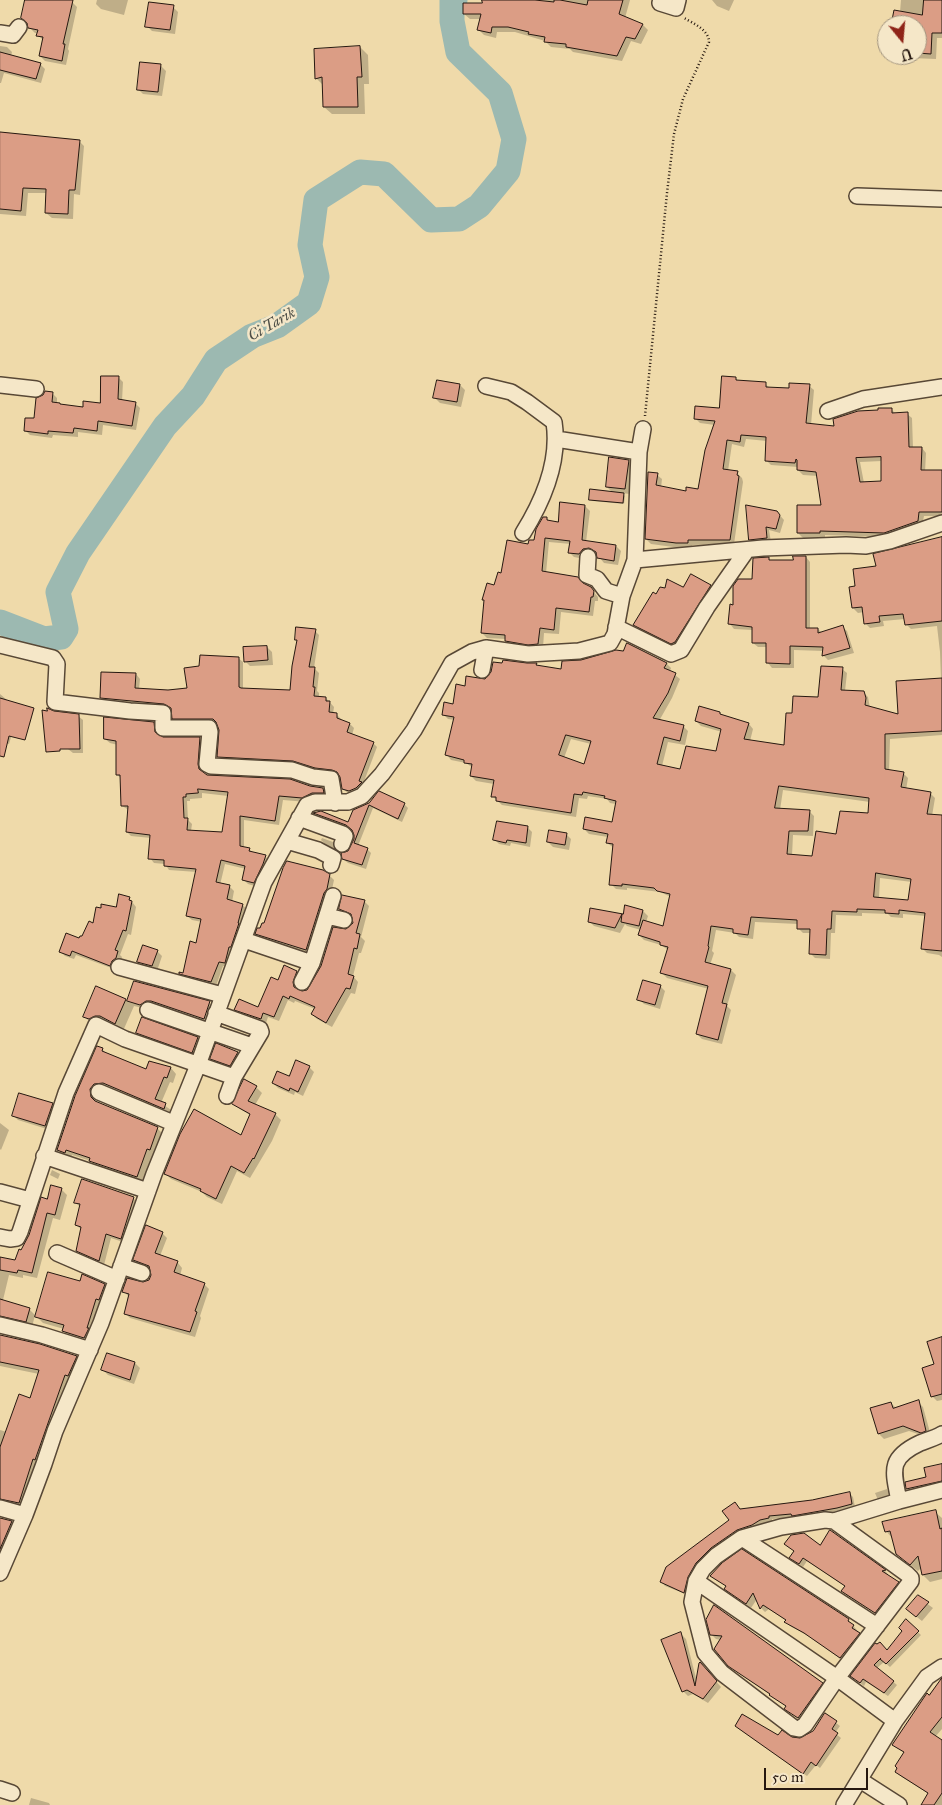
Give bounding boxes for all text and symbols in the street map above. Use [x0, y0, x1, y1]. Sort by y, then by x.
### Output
north arrow [877, 15, 927, 65]
text: U [898, 44, 914, 64]
water label: Ci Tarik [245, 304, 299, 346]
scale bar [767, 1758, 871, 1790]
text: 50 m [772, 1768, 804, 1786]

